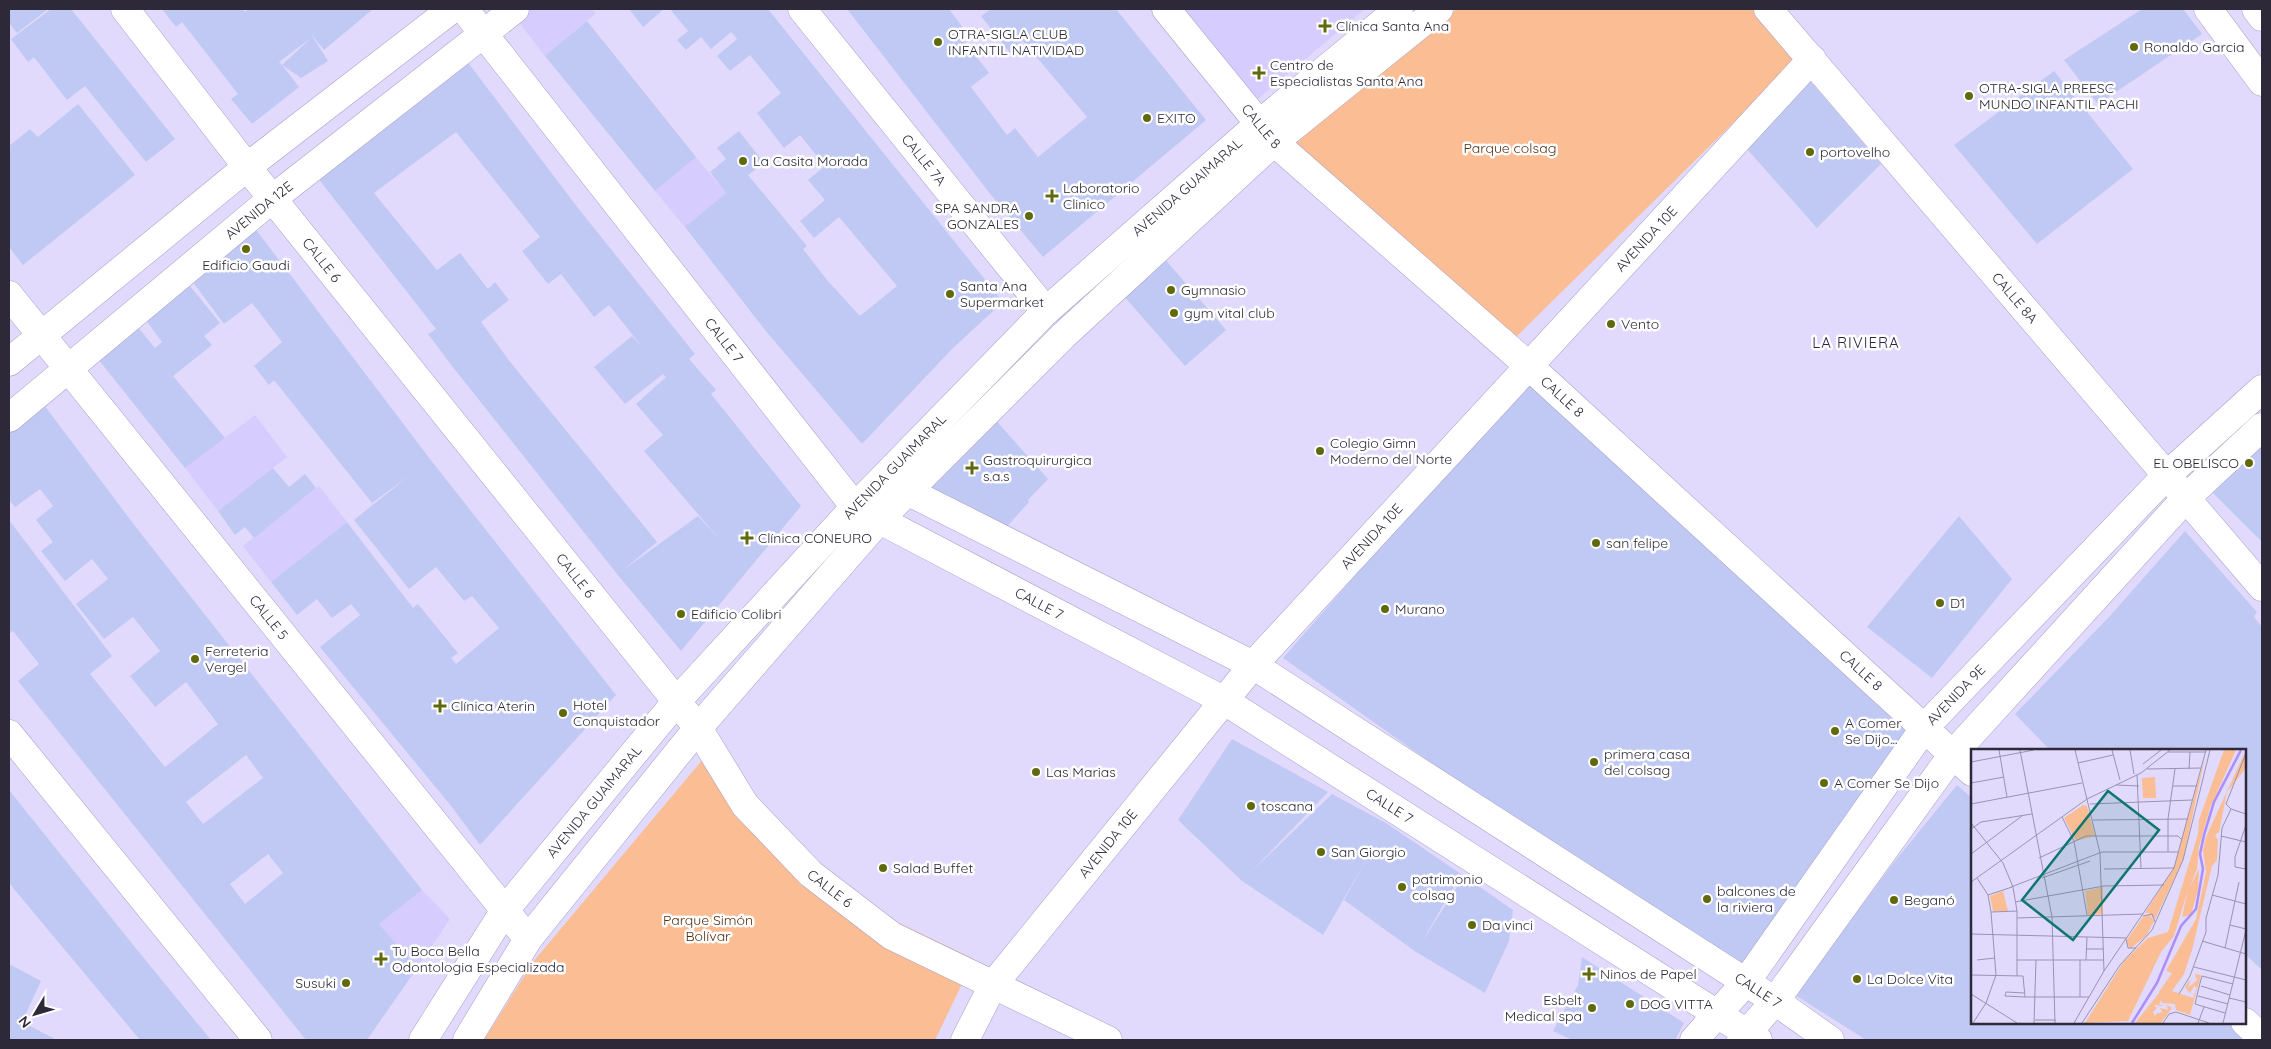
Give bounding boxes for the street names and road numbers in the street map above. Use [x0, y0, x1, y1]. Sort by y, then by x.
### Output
street label: CALLE 8 [1238, 100, 1284, 153]
street label: CALLE 7A [898, 130, 950, 189]
street label: AVENIDA GUAIMARAL [1128, 134, 1246, 240]
street label: AVENIDA 12E [221, 177, 297, 243]
street label: AVENIDA 10E [1611, 202, 1681, 275]
street label: CALLE 6 [298, 234, 346, 286]
street label: CALLE 8A [1988, 269, 2042, 327]
street label: CALLE 7 [701, 314, 747, 366]
street label: CALLE 8 [1537, 372, 1588, 421]
street label: AVENIDA GUAIMARAL [839, 410, 950, 523]
street label: AVENIDA 10E [1337, 500, 1406, 573]
street label: CALLE 6 [552, 550, 599, 602]
street label: CALLE 7 [1012, 583, 1066, 624]
street label: CALLE 5 [245, 591, 292, 643]
street label: CALLE 8 [1836, 646, 1886, 695]
street label: AVENIDA 9E [1923, 661, 1989, 729]
street label: AVENIDA GUAIMARAL [543, 741, 646, 862]
street label: CALLE 7 [1363, 784, 1416, 827]
street label: AVENIDA 10E [1075, 806, 1141, 881]
street label: CALLE 6 [804, 865, 857, 912]
street label: CALLE 7 [1731, 968, 1785, 1012]

